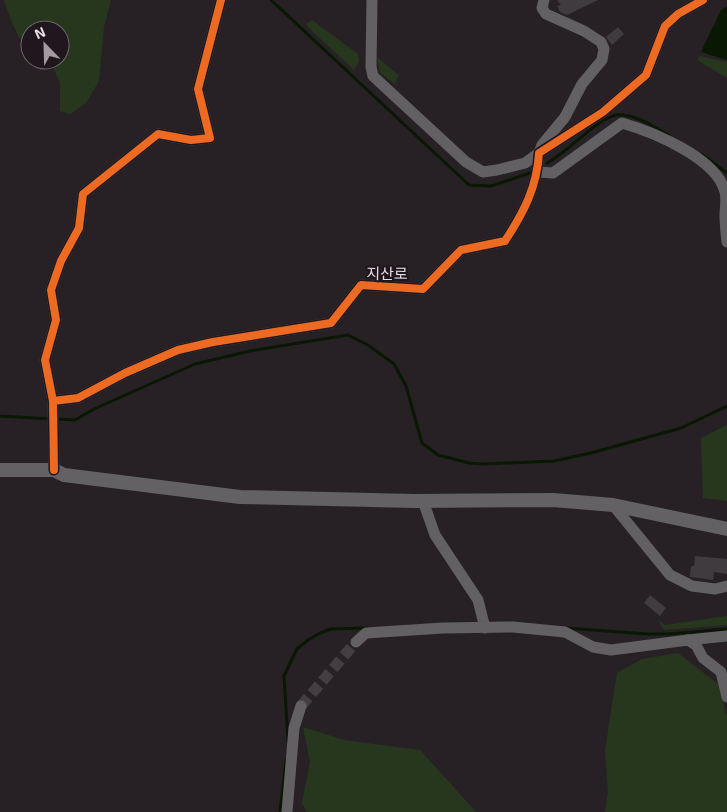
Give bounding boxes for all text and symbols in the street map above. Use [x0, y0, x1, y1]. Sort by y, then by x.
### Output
north arrow [20, 20, 70, 70]
text: N [32, 23, 48, 42]
street label: 지산로 [366, 264, 408, 282]

